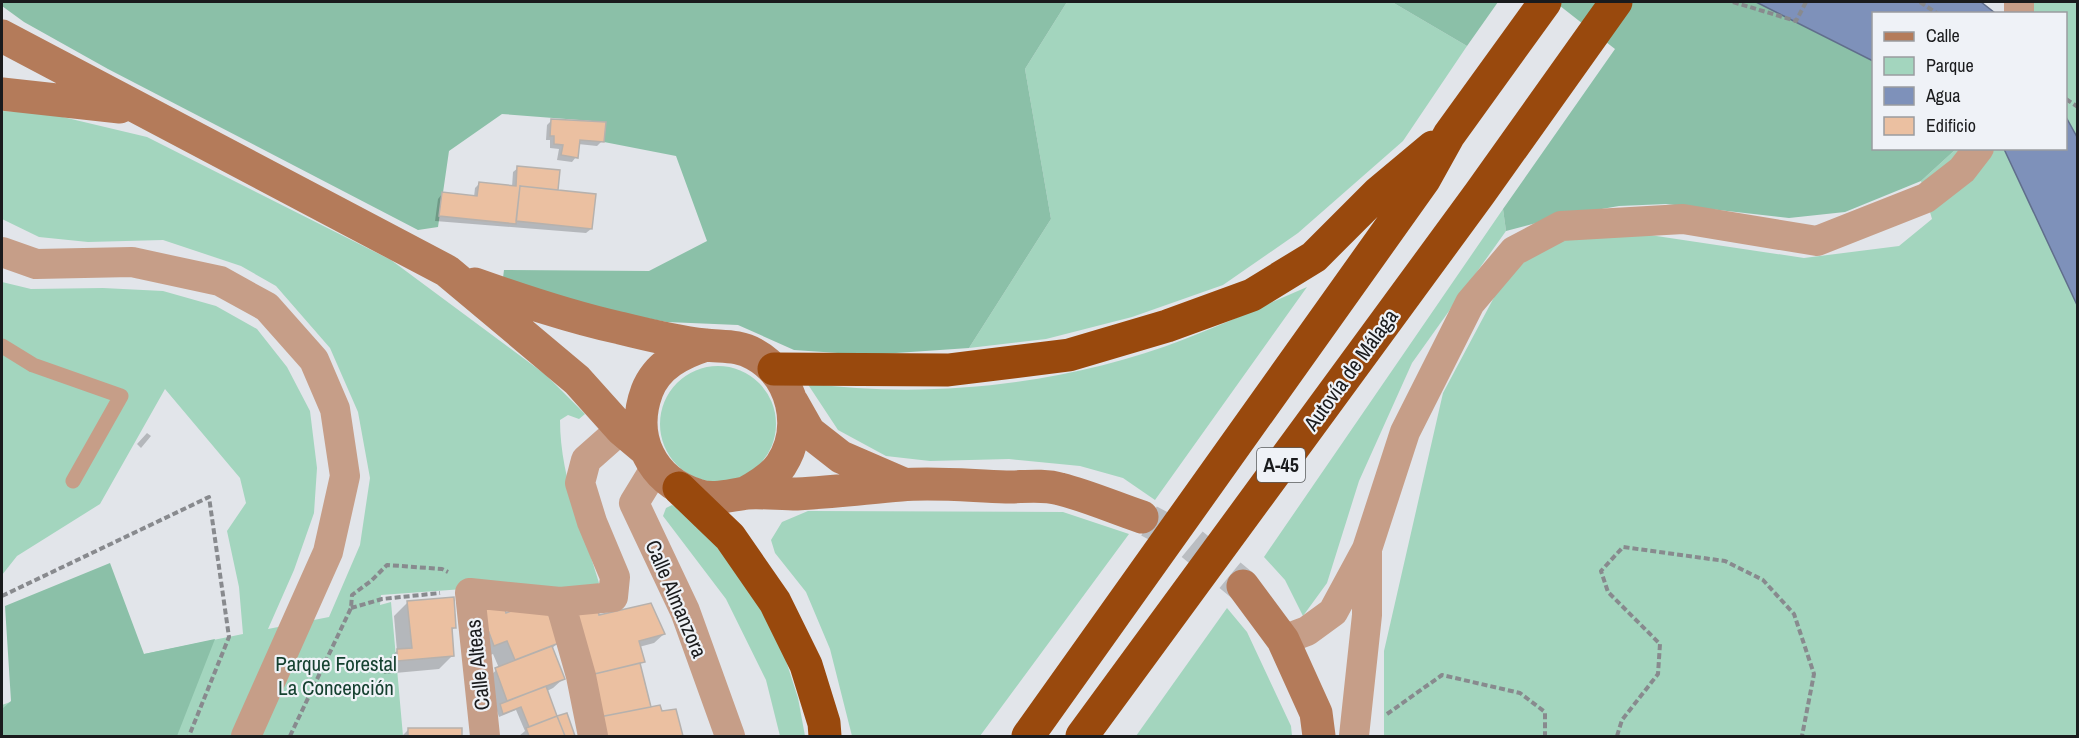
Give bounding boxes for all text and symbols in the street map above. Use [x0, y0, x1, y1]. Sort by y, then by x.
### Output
legend [1872, 12, 2067, 150]
text: Calle [1926, 23, 1960, 48]
text: Parque [1926, 53, 1974, 78]
text: Agua [1925, 83, 1960, 108]
text: Edificio [1926, 113, 1976, 138]
street label: Autovía de Málaga [1296, 303, 1405, 437]
road number: A-45 [1257, 448, 1305, 482]
street label: Calle Almanzora [639, 535, 714, 663]
street label: Calle Alteas [458, 618, 497, 712]
park label: Parque Forestal La Concepción [275, 649, 397, 702]

